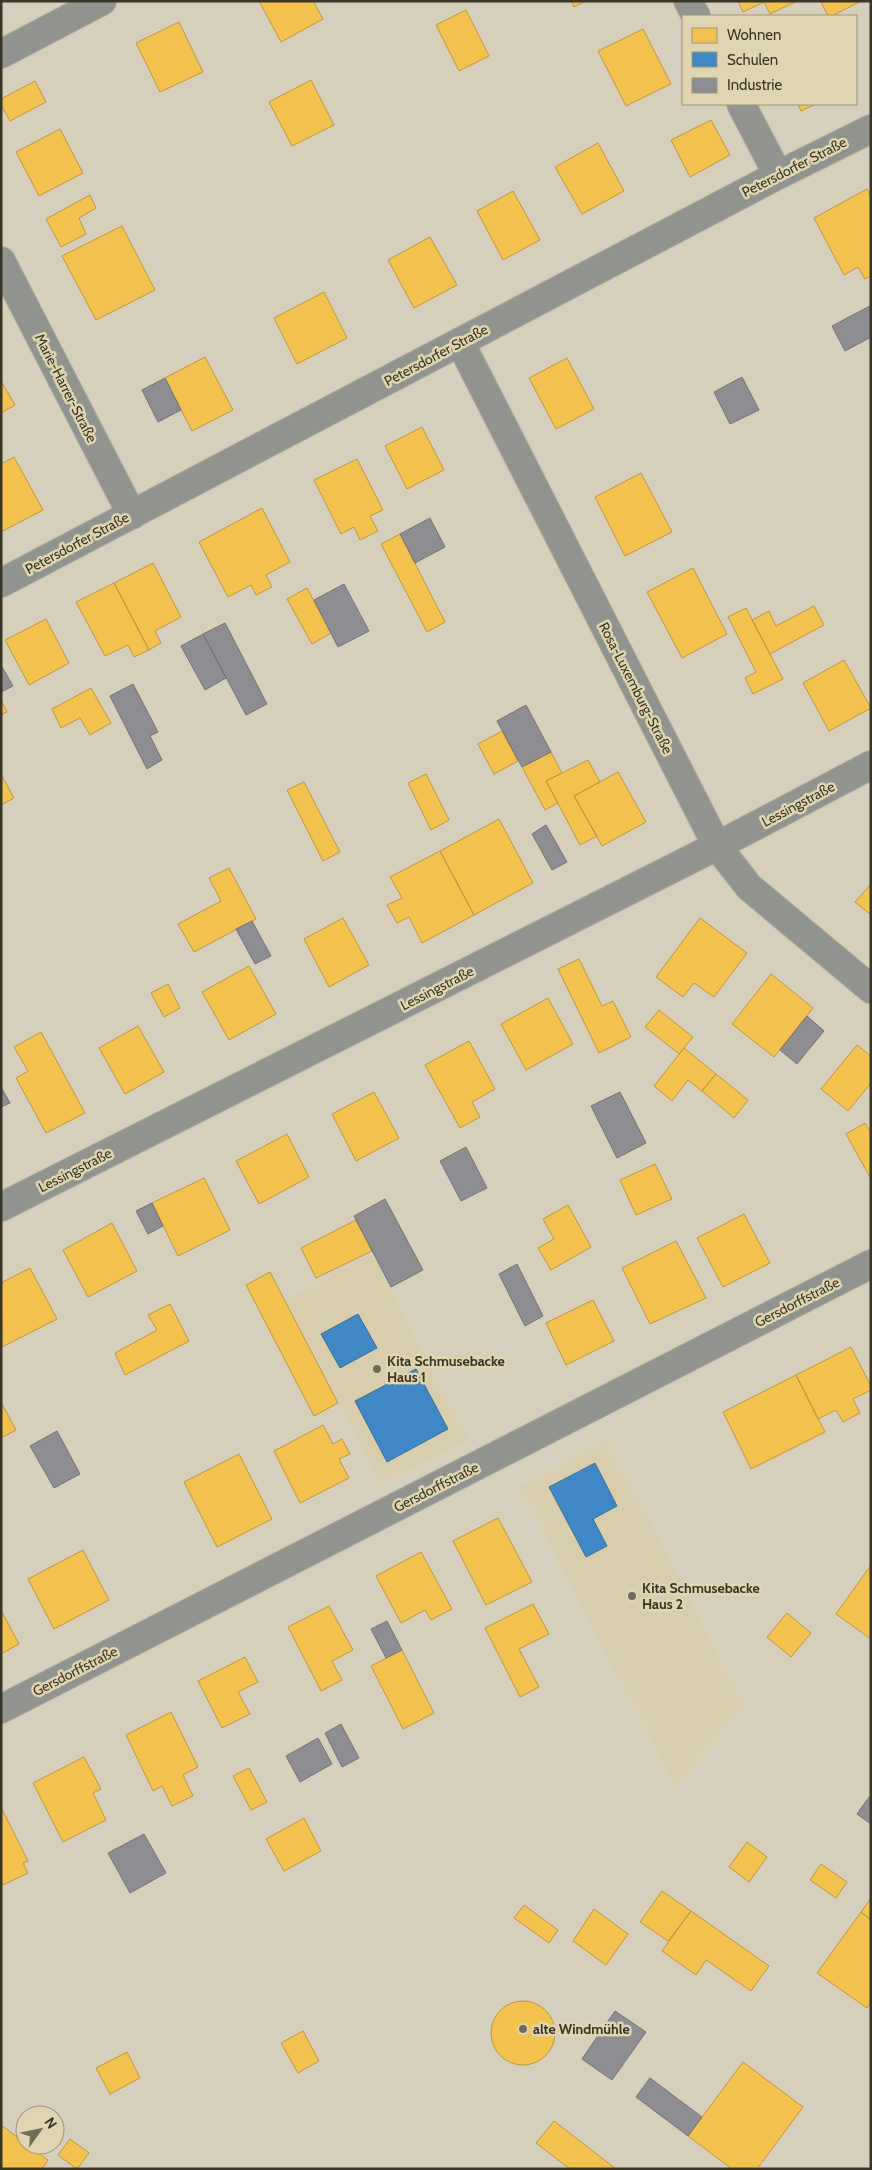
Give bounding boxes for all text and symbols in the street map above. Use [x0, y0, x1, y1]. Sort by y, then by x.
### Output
legend [682, 15, 857, 105]
text: Wohnen [727, 26, 781, 44]
text: Schulen [727, 51, 778, 69]
text: Industrie [727, 76, 782, 94]
street label: Petersdorfer Straße [739, 133, 849, 201]
street label: Petersdorfer Straße [381, 320, 491, 390]
street label: Marie-Harrer-Straße [31, 331, 101, 445]
street label: Petersdorfer Straße [22, 508, 132, 578]
street label: Rosa-Luxemburg-Straße [595, 619, 677, 757]
street label: Lessingstraße [758, 777, 838, 831]
street label: Lessingstraße [397, 962, 477, 1014]
street label: Lessingstraße [35, 1144, 115, 1196]
street label: Gersdorffstraße [752, 1273, 842, 1331]
place label: Kita Schmusebacke Haus 1 [387, 1352, 505, 1386]
marker: Kita Schmusebacke Haus 1 [371, 1363, 383, 1375]
street label: Gersdorffstraße [391, 1458, 481, 1516]
place label: Kita Schmusebacke Haus 2 [642, 1579, 760, 1613]
marker: Kita Schmusebacke Haus 2 [626, 1590, 638, 1602]
street label: Gersdorffstraße [30, 1642, 120, 1700]
place label: alte Windmühle [533, 2020, 630, 2038]
marker: alte Windmühle [517, 2023, 529, 2035]
north arrow [15, 2105, 65, 2155]
text: N [41, 2114, 61, 2132]

